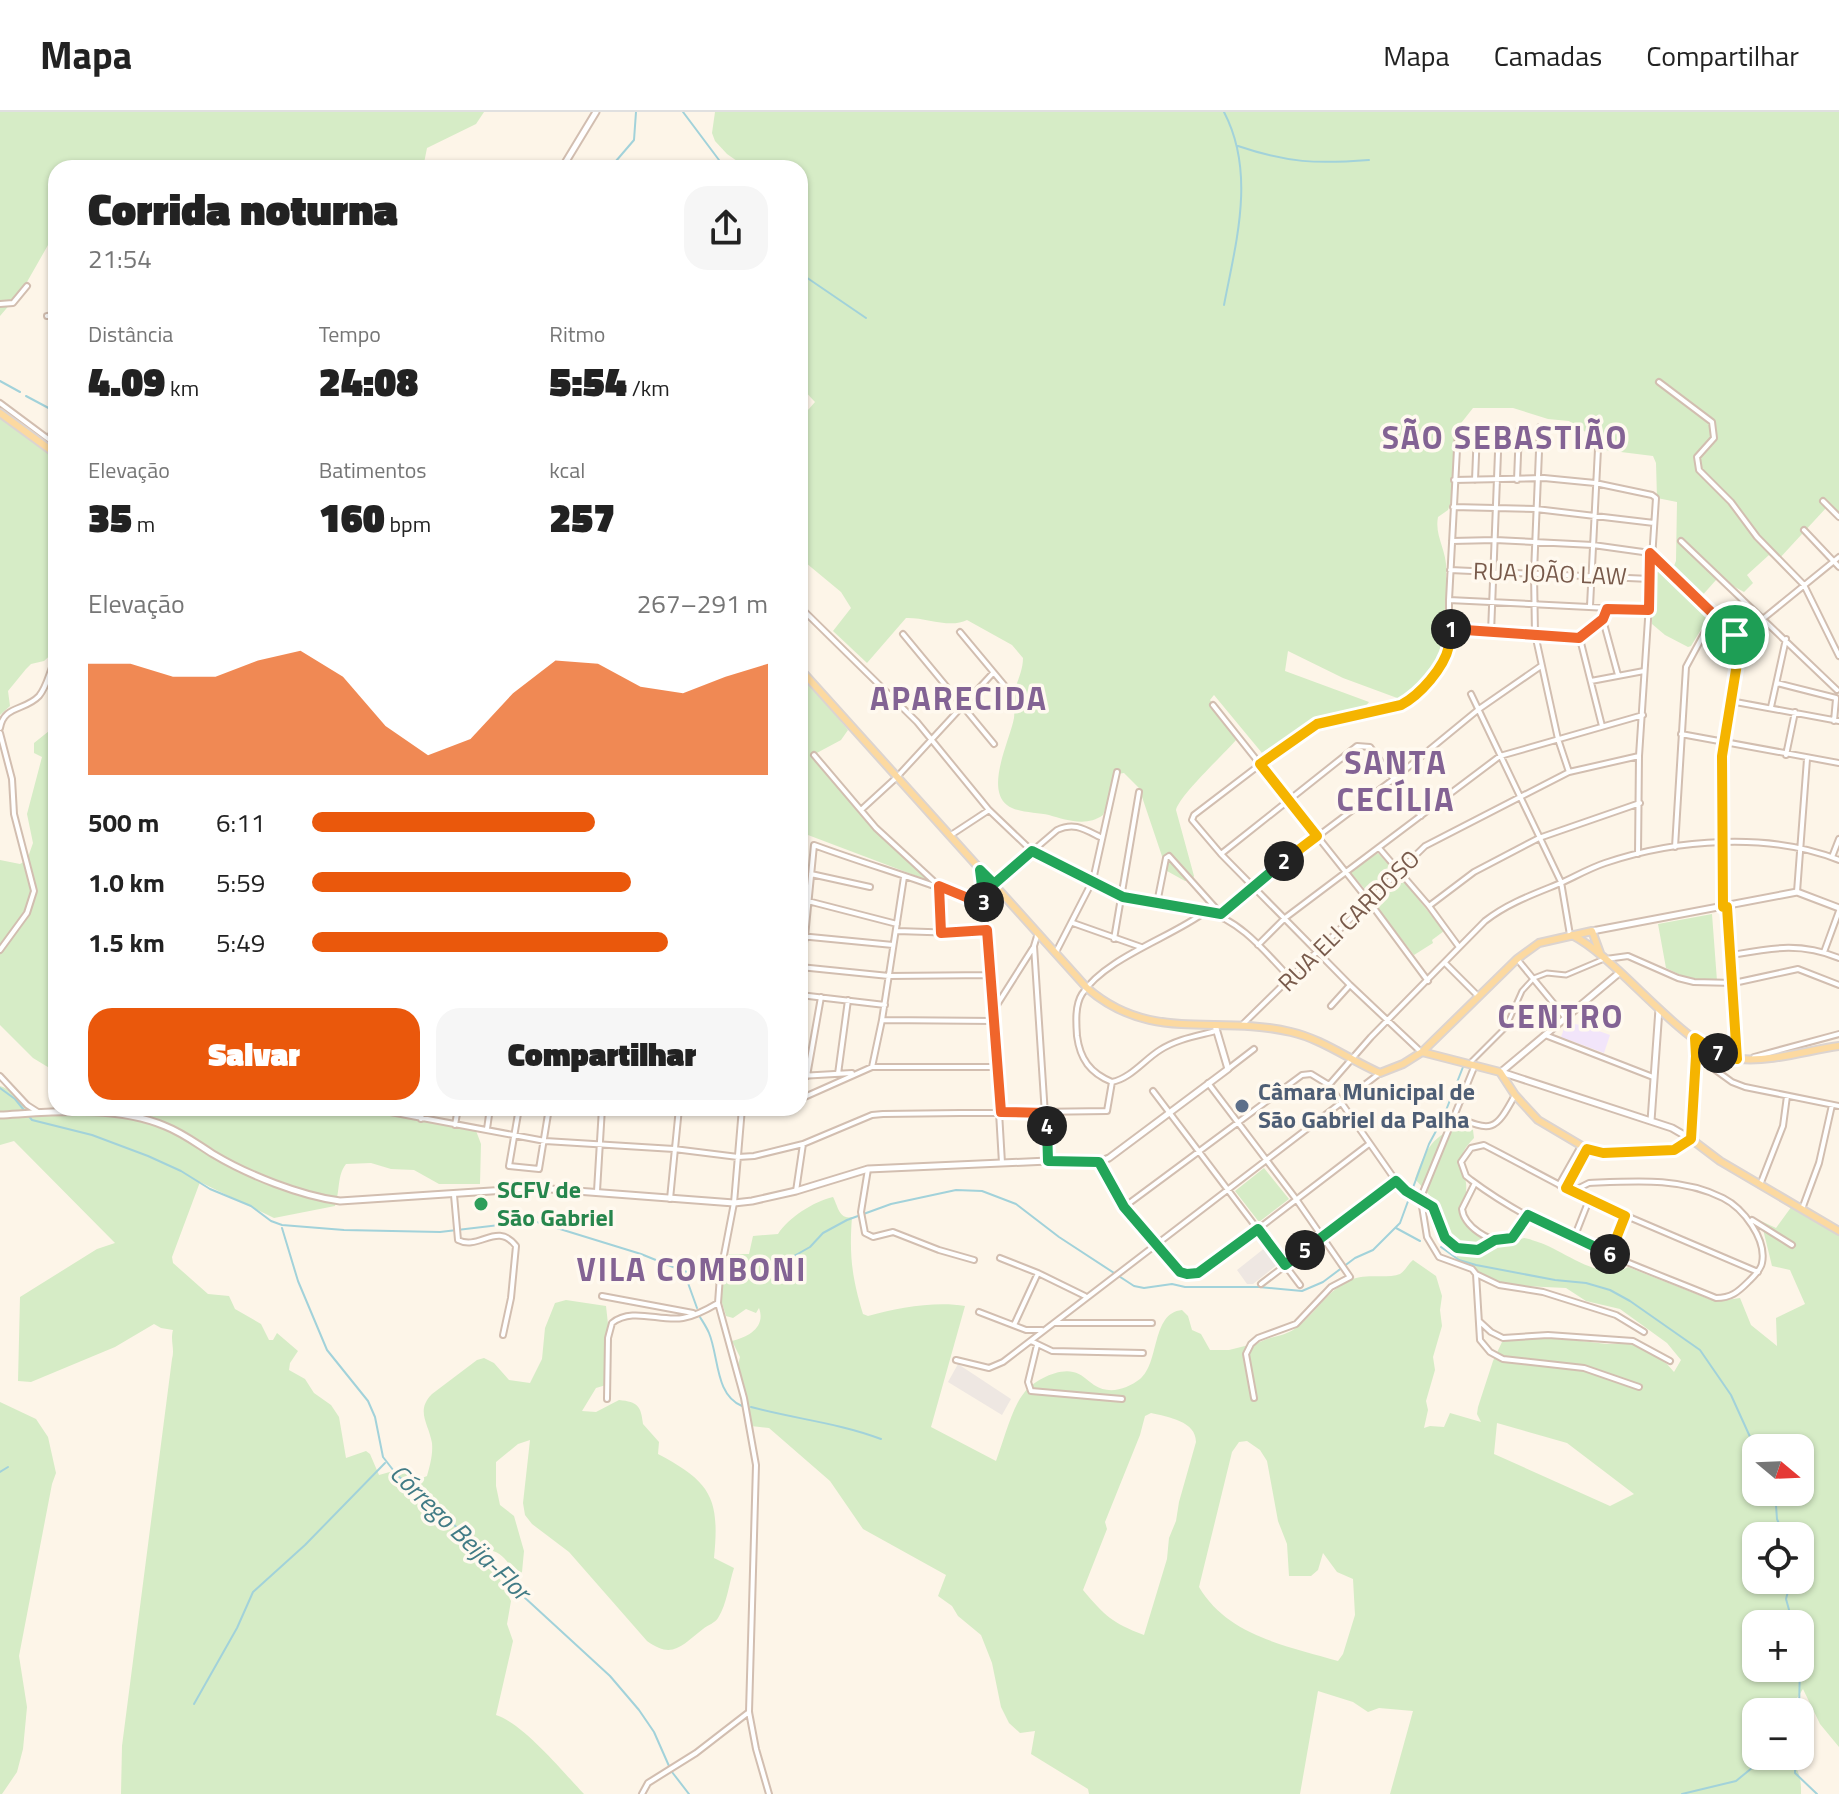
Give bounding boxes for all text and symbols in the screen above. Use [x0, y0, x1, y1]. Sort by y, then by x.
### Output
text: Mapa [40, 26, 132, 84]
text: Mapa [1383, 34, 1450, 77]
text: Camadas [1494, 34, 1602, 77]
text: Compartilhar [1646, 34, 1799, 77]
text: Corrida noturna [88, 175, 398, 242]
button: share [684, 186, 768, 270]
text: 21:54 [88, 239, 152, 278]
text: Distância [88, 317, 173, 351]
text: Tempo [319, 317, 381, 351]
text: Ritmo [549, 317, 605, 351]
text: 4.09 [88, 351, 165, 412]
text: 24:08 [319, 351, 418, 412]
text: 5:54 [549, 351, 627, 412]
text: km [165, 371, 199, 405]
text: /km [627, 371, 670, 405]
district label: SÃO SEBASTIÃO [1382, 413, 1628, 461]
text: Elevação [88, 453, 170, 487]
text: Batimentos [319, 453, 427, 487]
text: kcal [549, 453, 585, 487]
text: 35 [88, 487, 132, 548]
text: 160 [319, 487, 385, 548]
text: 257 [549, 487, 615, 548]
text: m [132, 507, 155, 541]
text: bpm [385, 507, 431, 541]
street label: RUA JOÃO LAW [1473, 552, 1628, 594]
text: Elevação [88, 584, 185, 623]
text: 267–291 m [637, 584, 768, 623]
pin [1701, 601, 1769, 669]
pin: 1 [1431, 609, 1471, 649]
text: 1 [1445, 612, 1457, 646]
icon: arrive [1713, 613, 1757, 657]
district label: APARECIDA [870, 674, 1048, 722]
district label: SANTA CECÍLIA [1337, 738, 1456, 823]
text: 500 m [88, 803, 159, 842]
text: 6:11 [216, 803, 265, 842]
pin: 2 [1264, 841, 1304, 881]
street label: RUA ELI CARDOSO [1269, 841, 1427, 999]
text: 2 [1278, 844, 1290, 878]
text: 1.0 km [88, 863, 165, 902]
text: 5:59 [216, 863, 265, 902]
pin: 3 [964, 882, 1004, 922]
text: 3 [978, 885, 990, 919]
text: 1.5 km [88, 923, 165, 962]
text: 5:49 [216, 923, 265, 962]
district label: CENTRO [1498, 992, 1624, 1040]
button: Salvar [88, 1008, 420, 1100]
button: Compartilhar [436, 1008, 768, 1100]
pin: 7 [1698, 1033, 1738, 1073]
text: 7 [1712, 1036, 1724, 1070]
place label: Câmara Municipal de São Gabriel da Palha [1258, 1073, 1475, 1137]
marker: Câmara Municipal de São Gabriel da Palha [1233, 1097, 1251, 1115]
pin: 4 [1027, 1106, 1067, 1146]
text: 4 [1041, 1109, 1053, 1143]
place label: SCFV de São Gabriel [497, 1171, 614, 1235]
marker: SCFV de São Gabriel [472, 1195, 490, 1213]
pin: 5 [1285, 1230, 1325, 1270]
text: 5 [1299, 1233, 1311, 1267]
pin: 6 [1590, 1234, 1630, 1274]
text: 6 [1604, 1237, 1616, 1271]
district label: VILA COMBONI [576, 1245, 808, 1293]
north arrow [1742, 1434, 1814, 1506]
map controls [1742, 1434, 1814, 1770]
water label: Córrego Beija-Flor [381, 1454, 542, 1611]
button: locate [1742, 1522, 1814, 1594]
button: + [1742, 1610, 1814, 1682]
button: − [1742, 1698, 1814, 1770]

